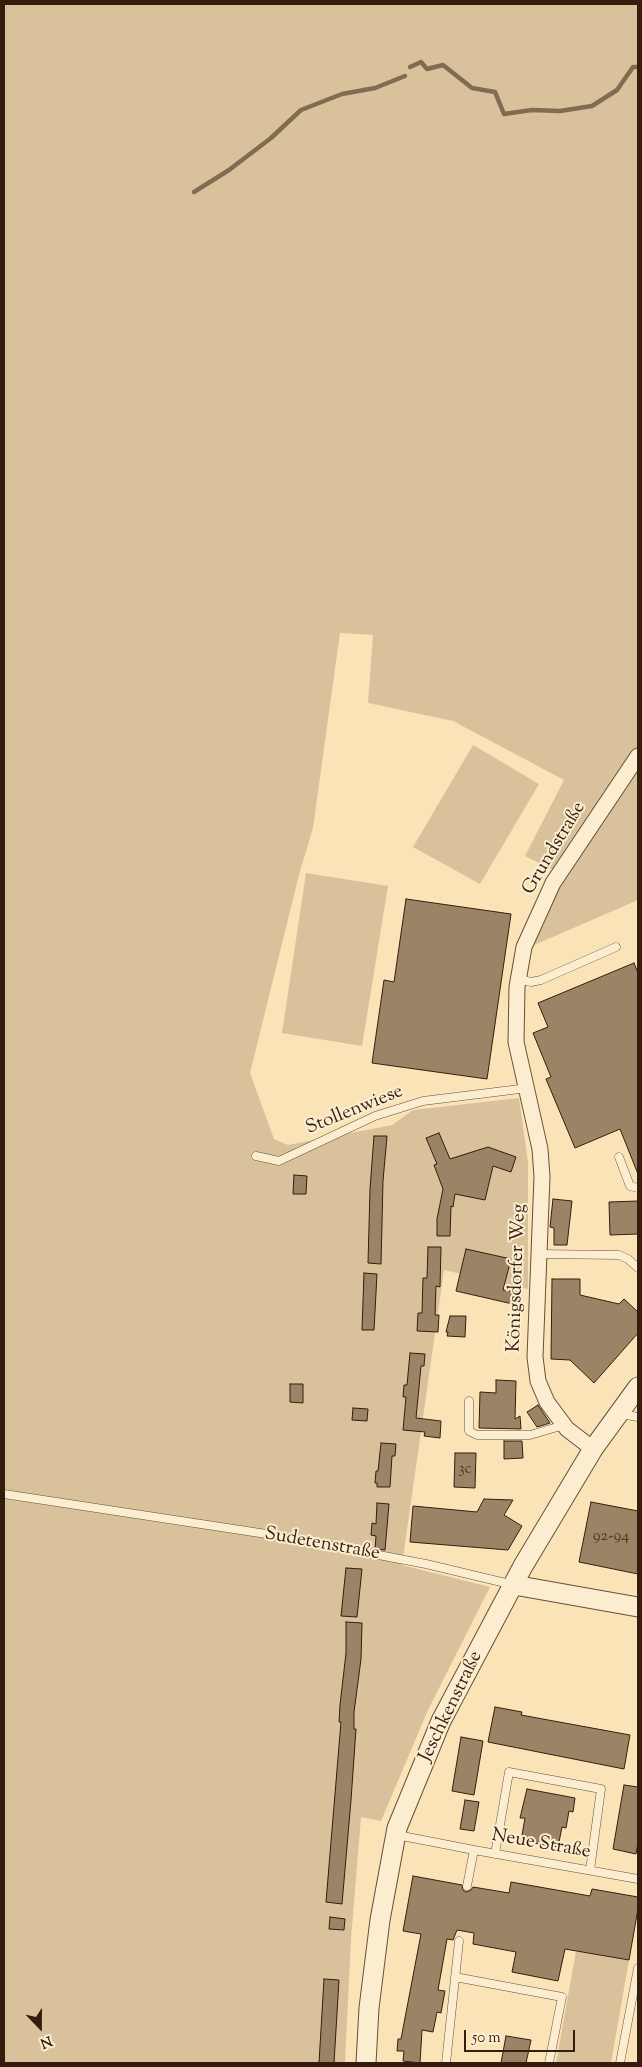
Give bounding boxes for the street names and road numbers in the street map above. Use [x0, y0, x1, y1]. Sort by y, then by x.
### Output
street label: Grundstraße [518, 799, 592, 899]
street label: Stollenwiese [303, 1081, 407, 1141]
street label: Königsdorfer Weg [504, 1204, 532, 1352]
street label: Sudetenstraße [262, 1524, 382, 1566]
street label: Jeschkenstraße [415, 1648, 489, 1766]
street label: Neue Straße [490, 1825, 592, 1865]

